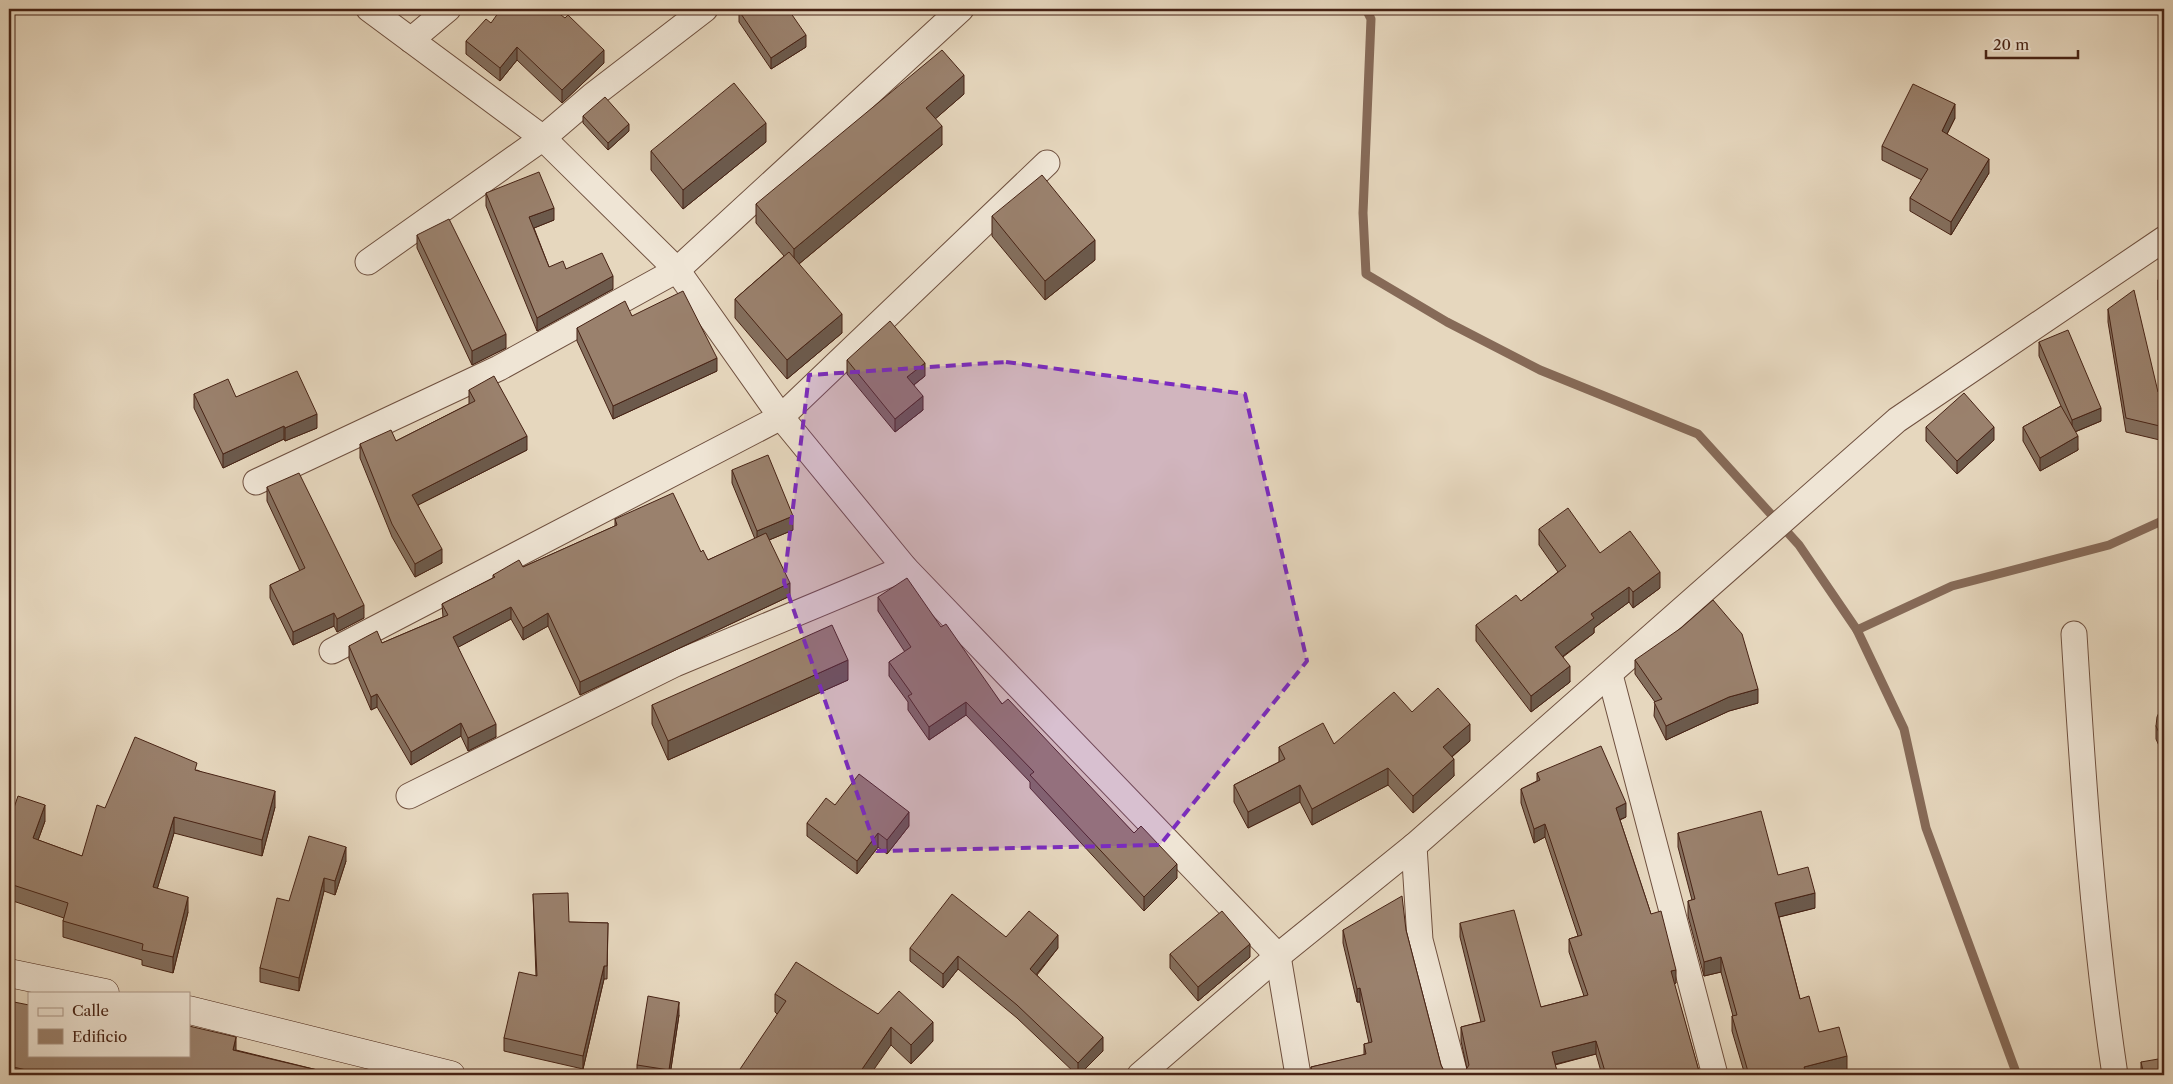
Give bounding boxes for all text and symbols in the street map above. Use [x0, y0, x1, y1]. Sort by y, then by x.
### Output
scale bar [1986, 28, 2078, 60]
text: 20 m [1993, 35, 2029, 54]
legend [28, 992, 190, 1056]
text: Calle [72, 1001, 109, 1020]
text: Edificio [72, 1027, 127, 1046]

